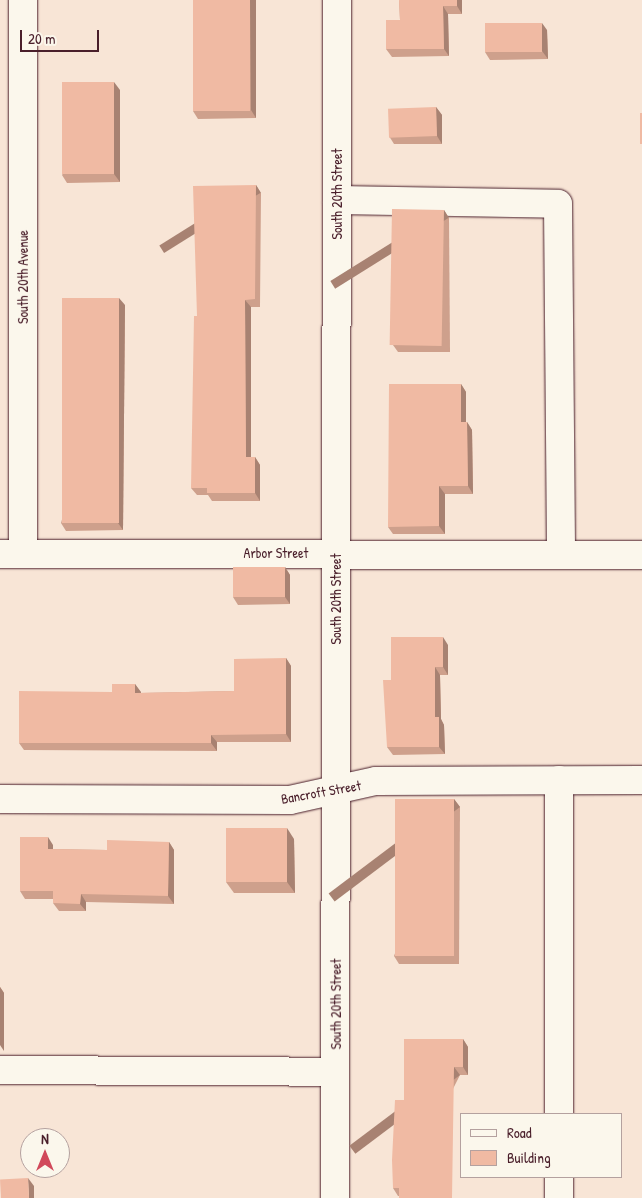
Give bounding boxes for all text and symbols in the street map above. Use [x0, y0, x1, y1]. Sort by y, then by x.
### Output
scale bar [22, 20, 101, 52]
text: 20 m [28, 28, 55, 49]
street label: South 20th Street [329, 149, 345, 239]
street label: South 20th Avenue [15, 230, 31, 324]
street label: Arbor Street [244, 545, 308, 561]
street label: South 20th Street [328, 554, 344, 644]
street label: Bancroft Street [280, 777, 362, 807]
street label: South 20th Street [328, 959, 344, 1049]
legend [460, 1113, 622, 1178]
text: Road [507, 1122, 532, 1143]
north arrow [20, 1128, 70, 1178]
text: N [41, 1129, 49, 1148]
text: Building [507, 1147, 551, 1168]

